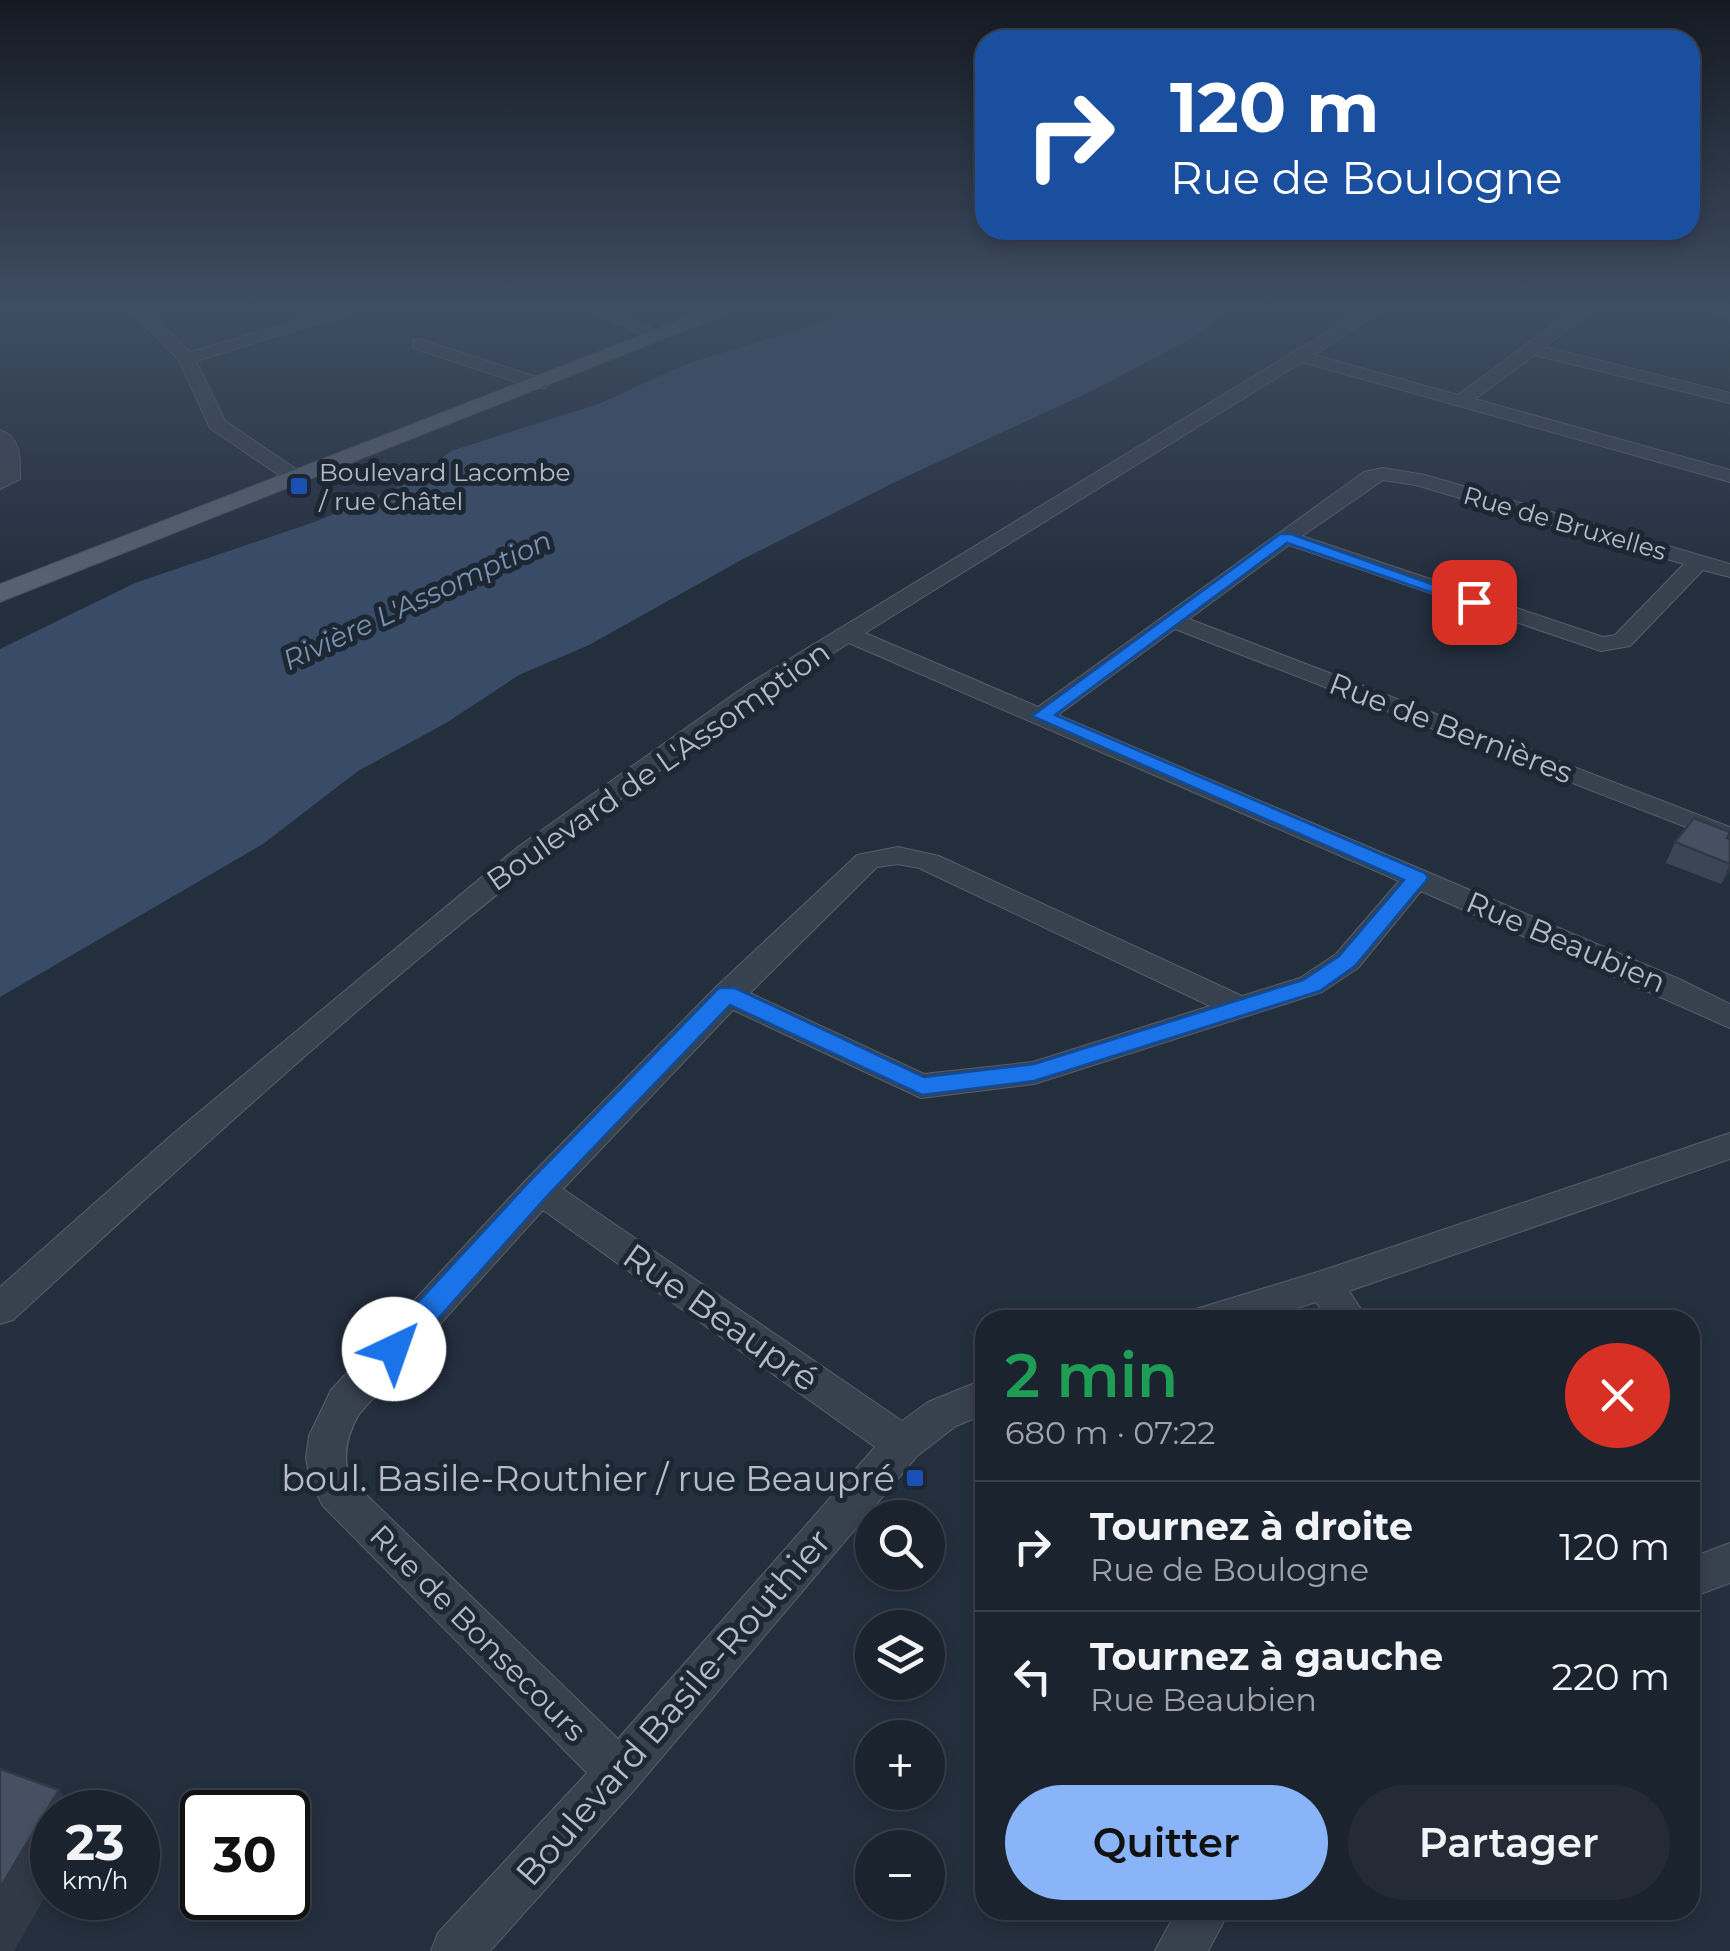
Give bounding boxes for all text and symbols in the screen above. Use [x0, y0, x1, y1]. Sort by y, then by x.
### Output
text: 120 m [1170, 64, 1380, 150]
icon: right [1005, 70, 1135, 200]
text: Rue de Boulogne [1170, 150, 1562, 205]
place label: Boulevard Lacombe / rue Châtel [318, 457, 571, 516]
marker: Boulevard Lacombe / rue Châtel [288, 475, 310, 497]
street label: Rue de Bruxelles [1460, 480, 1670, 566]
water label: Rivière L'Assomption [277, 523, 557, 677]
pin [1432, 560, 1517, 645]
icon: arrive [1447, 575, 1502, 630]
street label: Boulevard de L'Assomption [479, 633, 837, 899]
street label: Rue de Bernières [1324, 665, 1578, 791]
street label: Rue Beaubien [1461, 883, 1671, 1001]
street label: Rue Beaupré [615, 1234, 827, 1400]
position arrow [342, 1297, 446, 1401]
text: 2 min [1005, 1339, 1178, 1412]
button: close [1565, 1343, 1670, 1448]
text: 680 m · 07:22 [1005, 1413, 1216, 1452]
place label: boul. Basile-Routhier / rue Beaupré [281, 1457, 895, 1500]
marker: boul. Basile-Routhier / rue Beaupré [904, 1467, 926, 1489]
map controls [855, 1500, 945, 1920]
button: search [855, 1500, 945, 1590]
text: Tournez à droite [1090, 1503, 1413, 1550]
street label: Rue de Bonsecours [362, 1517, 594, 1749]
icon: right [1005, 1519, 1060, 1574]
street label: Boulevard Basile-Routhier [506, 1520, 840, 1894]
text: 120 m [1559, 1523, 1670, 1570]
text: Rue de Boulogne [1090, 1550, 1369, 1589]
button: layers [855, 1610, 945, 1700]
text: Tournez à gauche [1090, 1633, 1443, 1680]
icon: left [1005, 1649, 1060, 1704]
text: 220 m [1551, 1653, 1670, 1700]
text: Rue Beaubien [1090, 1680, 1317, 1719]
button: + [855, 1720, 945, 1810]
button: Quitter [1005, 1785, 1328, 1900]
button: Partager [1348, 1785, 1670, 1900]
speed limit sign: 30 [180, 1790, 310, 1920]
text: 23 [65, 1812, 125, 1873]
button: − [855, 1830, 945, 1920]
text: km/h [62, 1865, 128, 1895]

